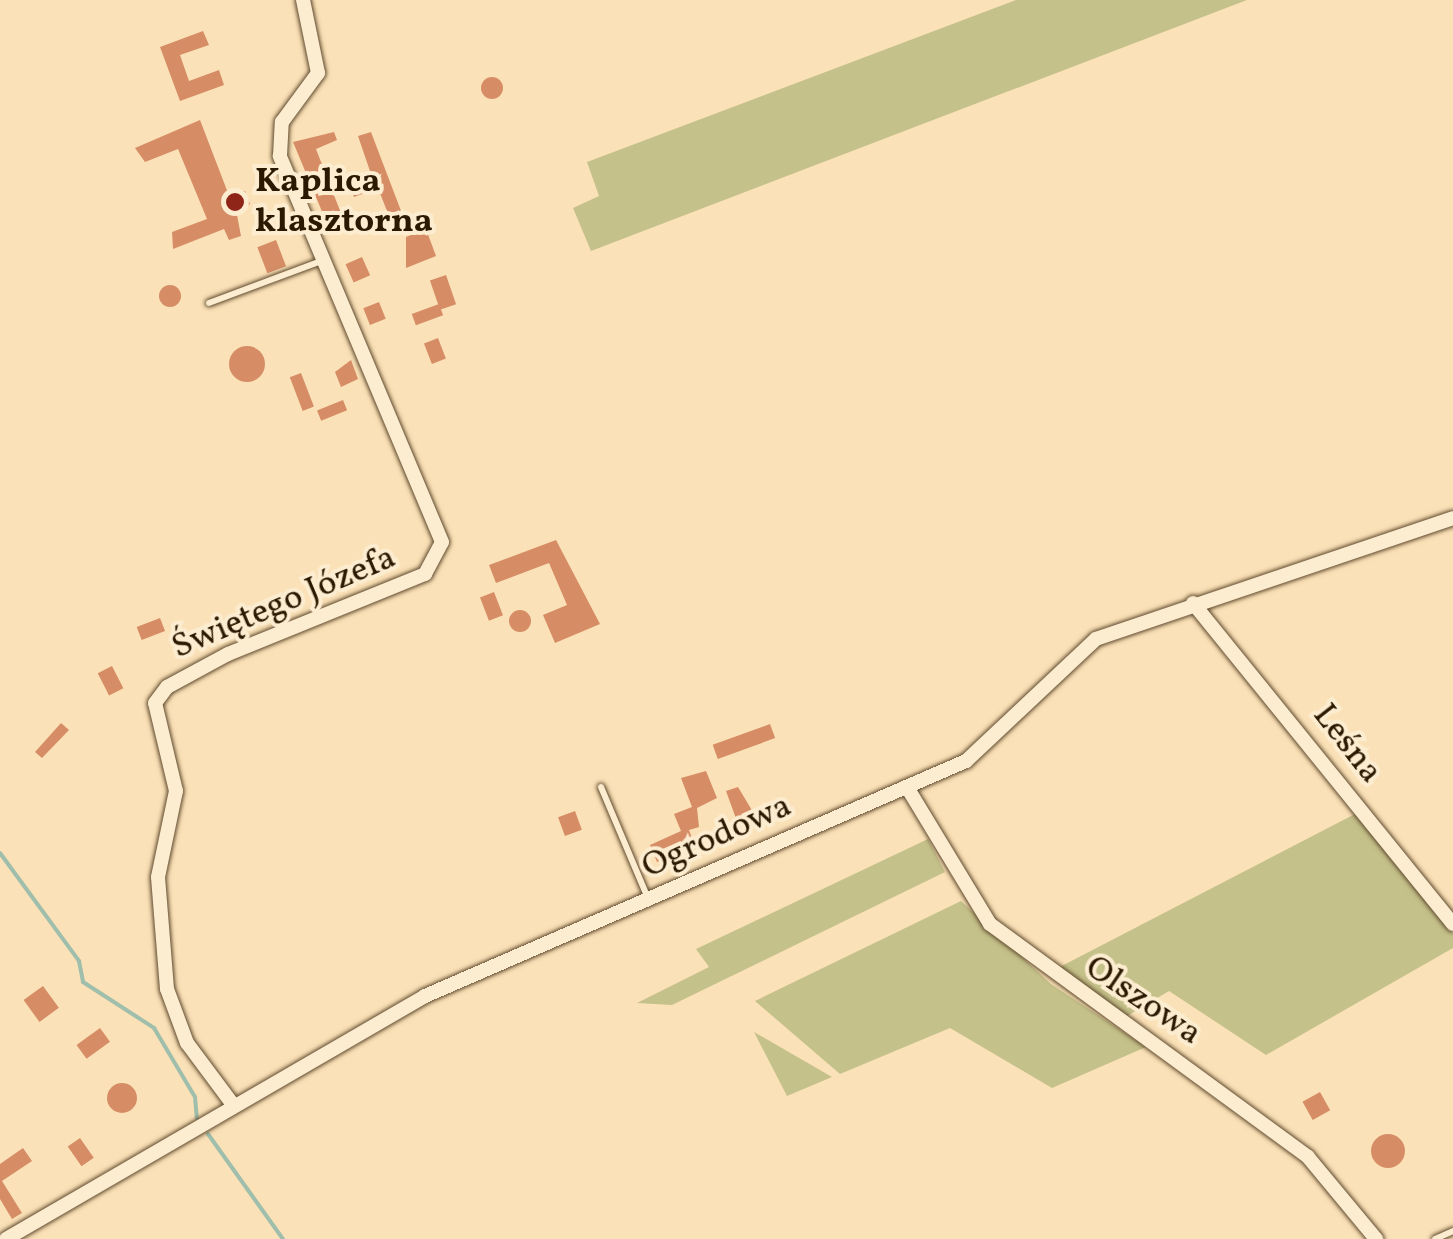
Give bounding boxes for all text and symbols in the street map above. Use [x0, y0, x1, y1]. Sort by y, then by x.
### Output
place label: Kaplica klasztorna [255, 161, 433, 243]
marker: Kaplica klasztorna [224, 191, 246, 213]
street label: Świętego Józefa [166, 537, 402, 669]
street label: Leśna [1303, 696, 1391, 792]
street label: Ogrodowa [636, 785, 798, 889]
street label: Olszowa [1077, 947, 1209, 1055]

